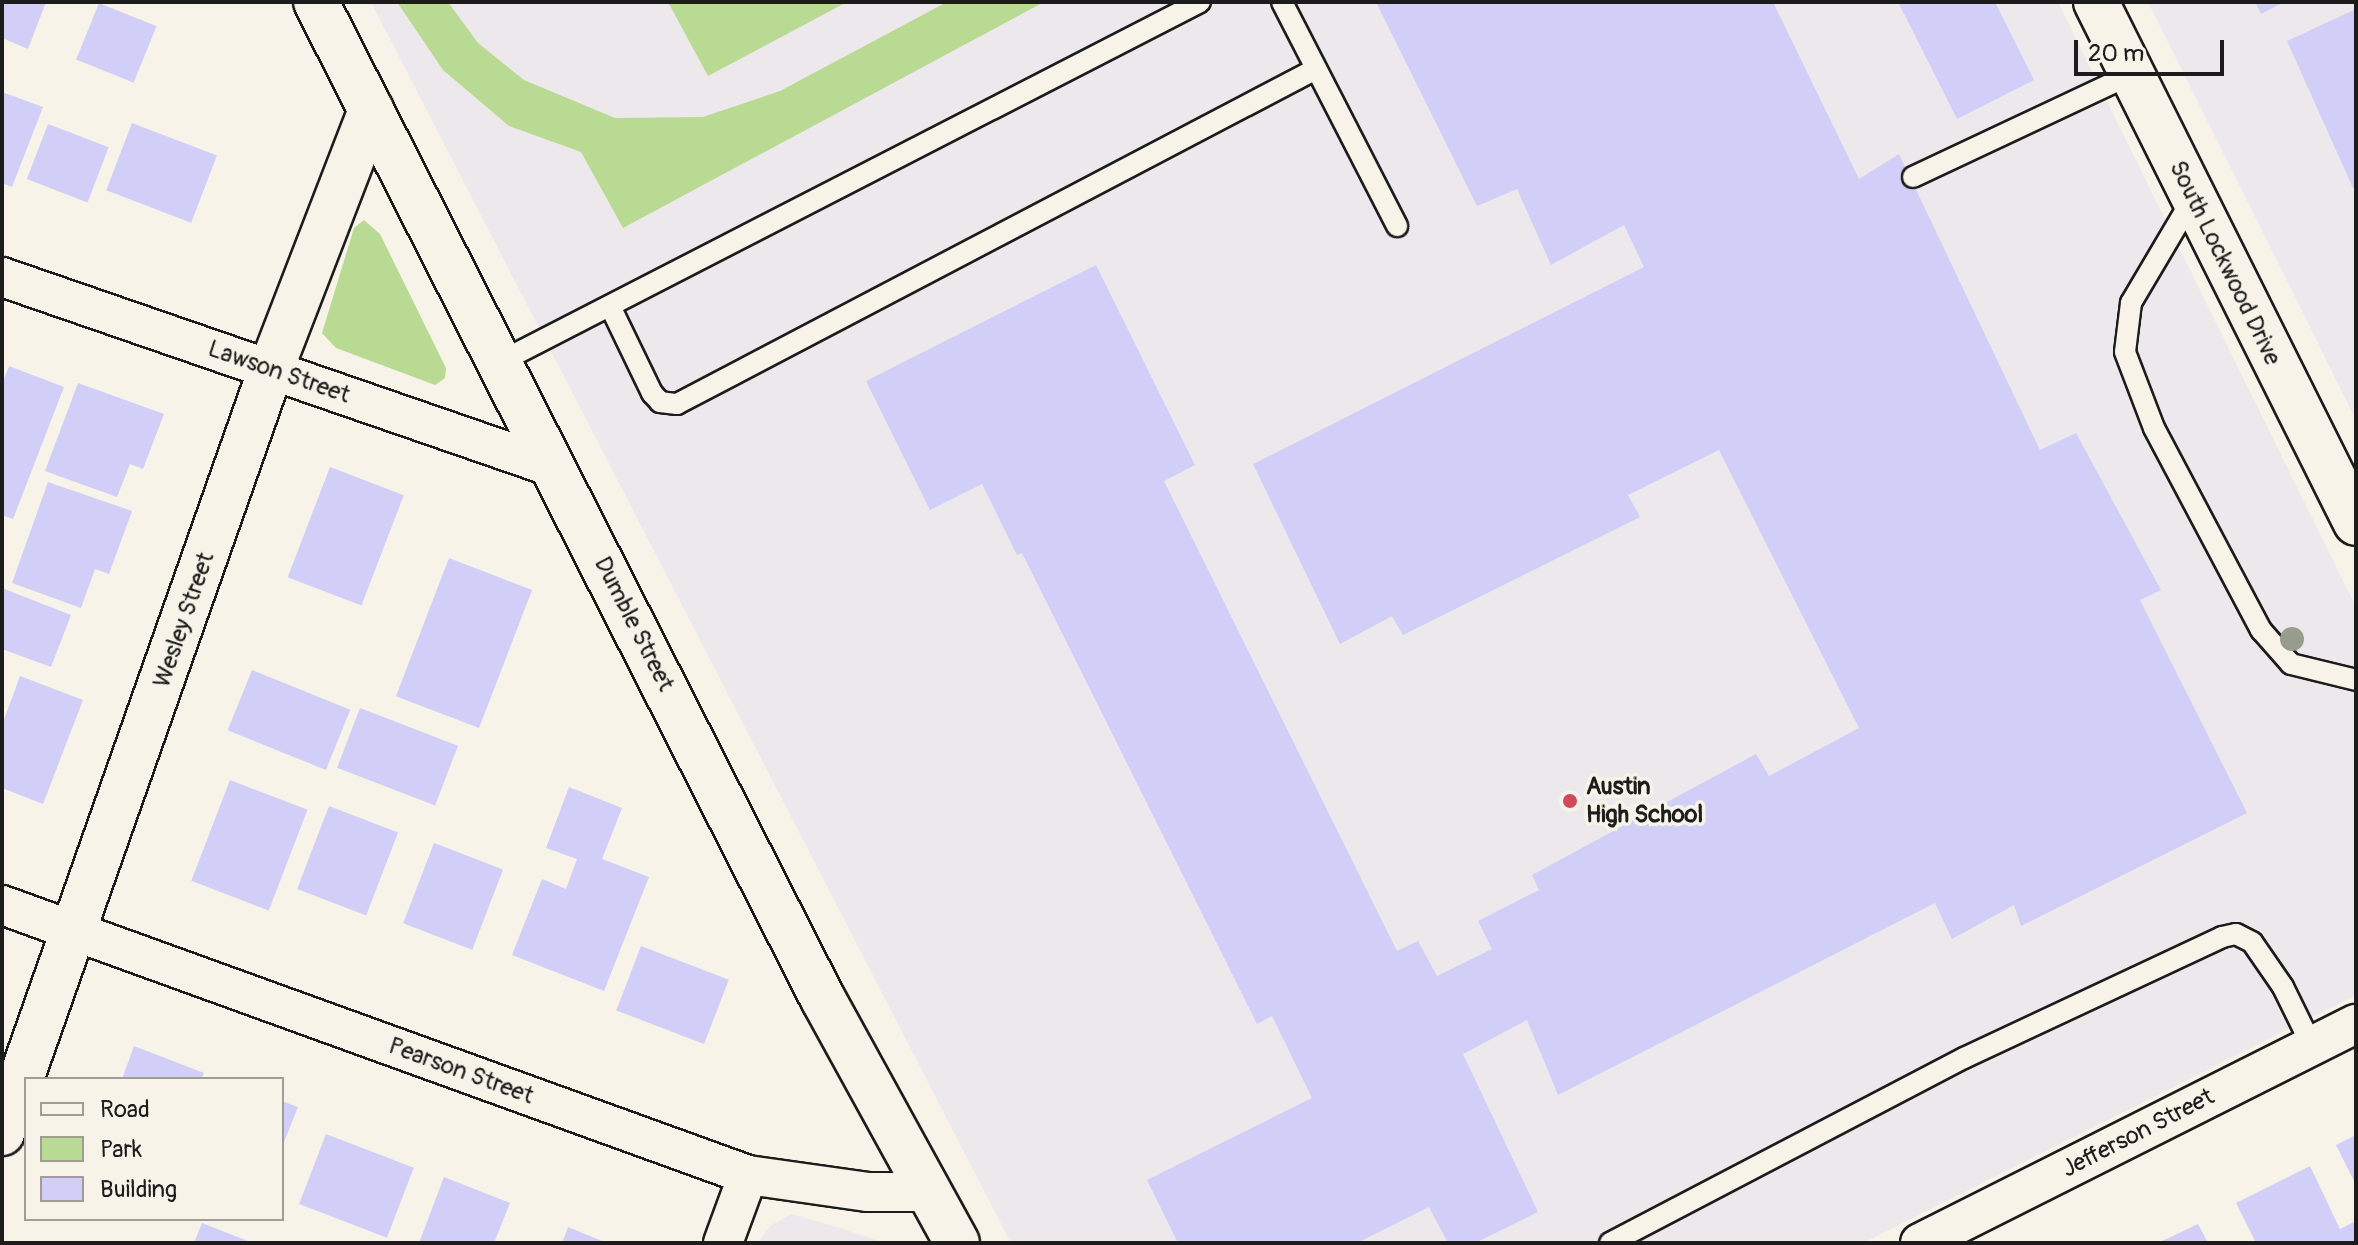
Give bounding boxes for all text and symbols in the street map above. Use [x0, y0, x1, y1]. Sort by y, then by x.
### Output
scale bar [2078, 24, 2228, 74]
text: 20 m [2088, 39, 2144, 68]
street label: South Lockwood Drive [2163, 156, 2287, 370]
street label: Lawson Street [204, 334, 354, 410]
street label: Wesley Street [147, 549, 221, 691]
street label: Dumble Street [588, 552, 680, 696]
place label: Austin High School [1586, 773, 1703, 829]
marker: Austin High School [1561, 792, 1579, 810]
street label: Pearson Street [385, 1031, 537, 1111]
legend [24, 1077, 284, 1221]
street label: Jefferson Street [2057, 1082, 2219, 1184]
text: Road [100, 1095, 150, 1124]
text: Park [100, 1135, 142, 1164]
text: Building [100, 1175, 177, 1204]

